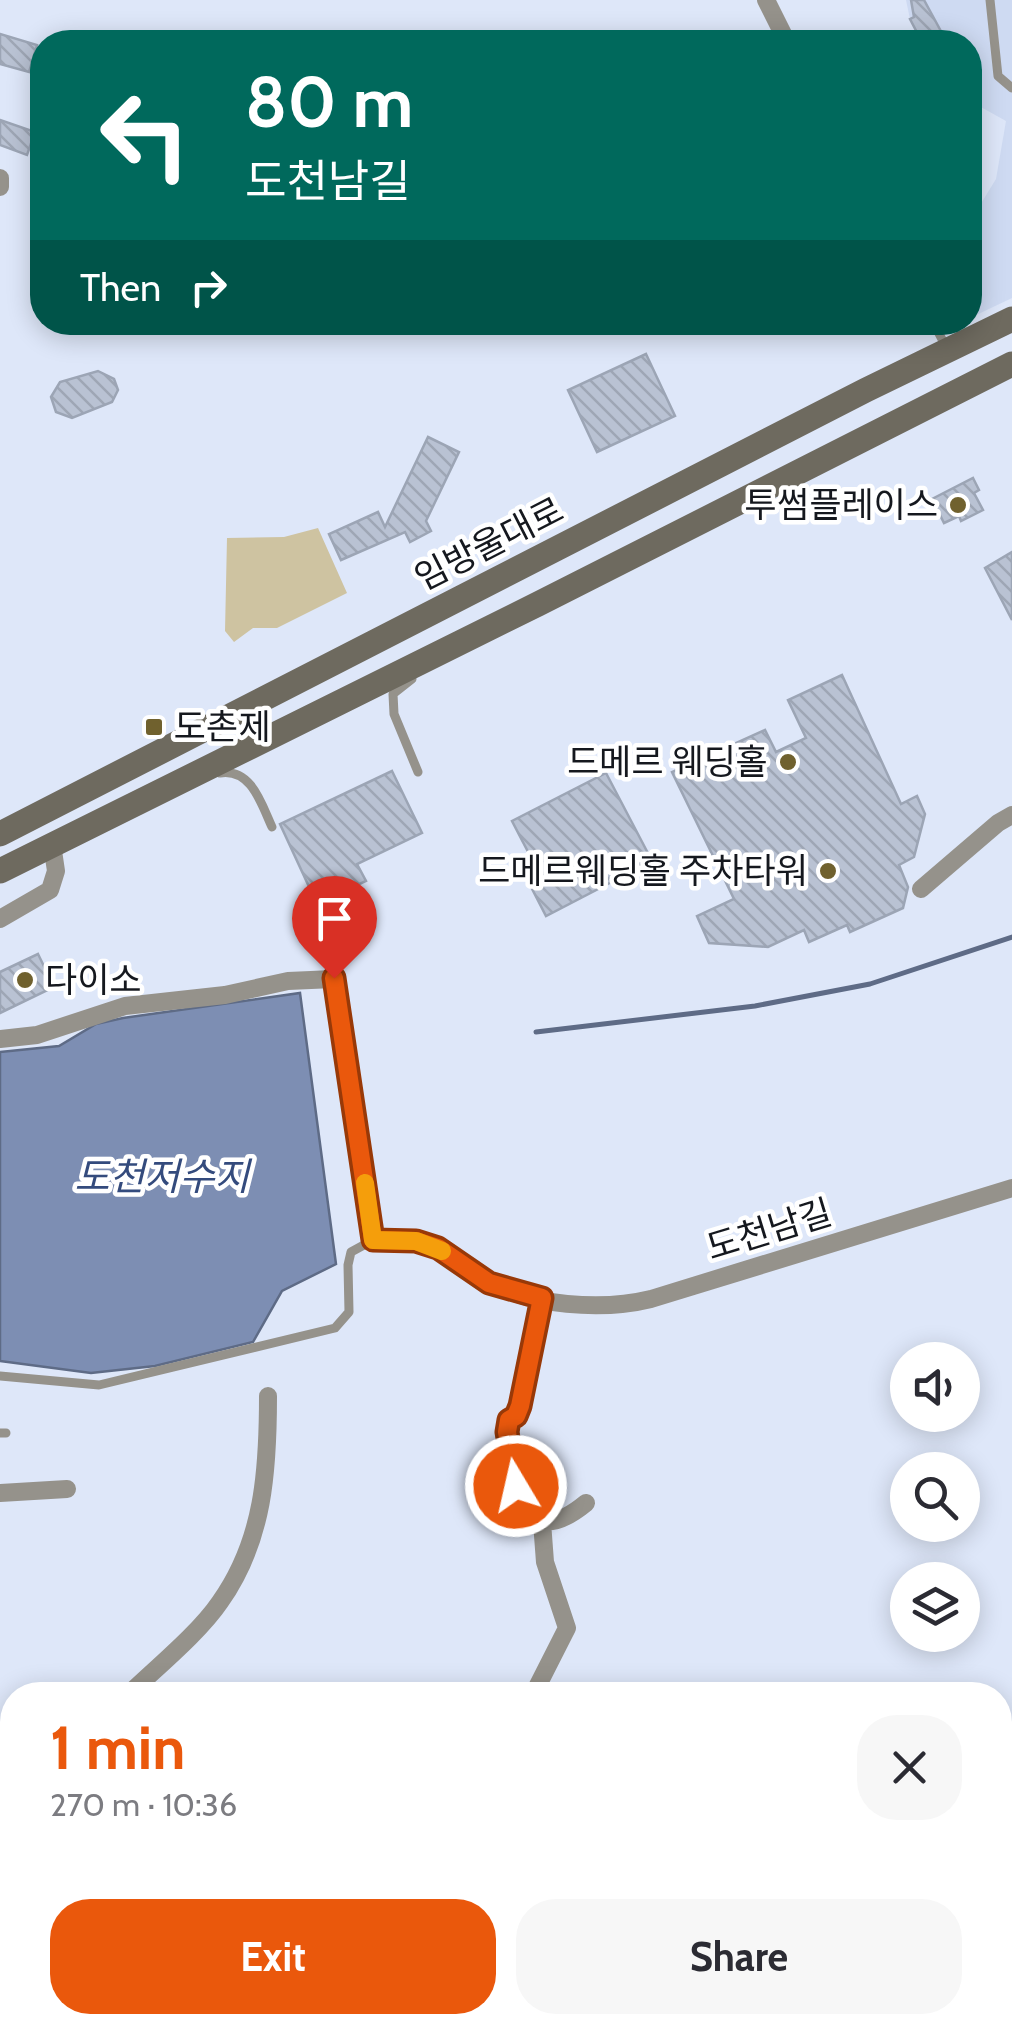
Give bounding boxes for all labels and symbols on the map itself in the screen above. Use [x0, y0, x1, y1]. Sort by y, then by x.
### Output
place label: 투썸플레이스 [745, 483, 938, 526]
street label: 임방울대로 [407, 488, 570, 599]
marker: 투썸플레이스 [947, 494, 969, 516]
place label: 도촌제 [174, 705, 271, 748]
marker: 도촌제 [143, 716, 165, 738]
place label: 드메르 웨딩홀 [567, 740, 768, 783]
marker: 드메르 웨딩홀 [777, 751, 799, 773]
place label: 드메르웨딩홀 주차타워 [478, 849, 808, 892]
marker: 드메르웨딩홀 주차타워 [817, 860, 839, 882]
pin [292, 876, 377, 979]
place label: 다이소 [45, 958, 142, 1001]
marker: 다이소 [14, 969, 36, 991]
water label: 도천저수지 [75, 1153, 252, 1200]
street label: 도천남길 [701, 1190, 837, 1269]
position arrow [464, 1434, 568, 1538]

